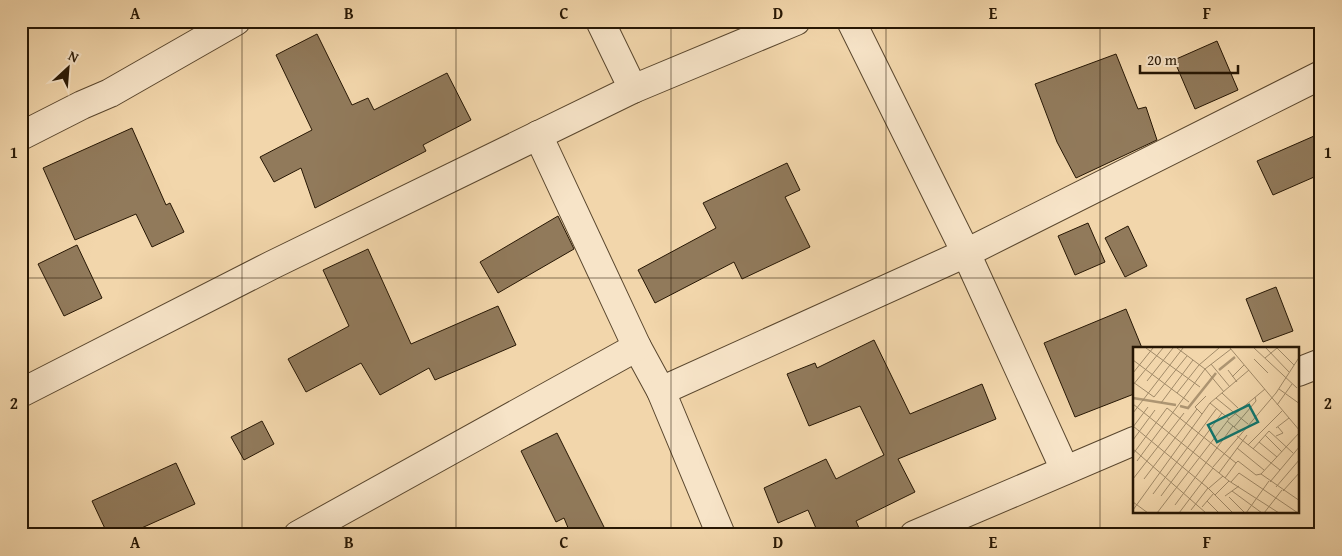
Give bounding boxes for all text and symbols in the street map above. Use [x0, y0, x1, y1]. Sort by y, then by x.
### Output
text: A [130, 1, 141, 25]
text: B [344, 1, 354, 25]
text: C [559, 1, 569, 25]
text: D [773, 1, 783, 25]
text: E [989, 1, 998, 25]
text: F [1203, 1, 1211, 25]
north arrow [42, 42, 92, 92]
scale bar [1140, 42, 1237, 74]
text: N [65, 45, 83, 68]
text: 20 m [1147, 49, 1178, 70]
text: 1 [10, 140, 18, 164]
text: 1 [1324, 140, 1332, 164]
inset map [1133, 347, 1300, 514]
text: 2 [10, 391, 18, 415]
text: 2 [1324, 391, 1332, 415]
text: A [130, 530, 141, 554]
text: B [344, 530, 354, 554]
text: C [559, 530, 569, 554]
text: D [773, 530, 783, 554]
text: E [989, 530, 998, 554]
text: F [1203, 530, 1211, 554]

